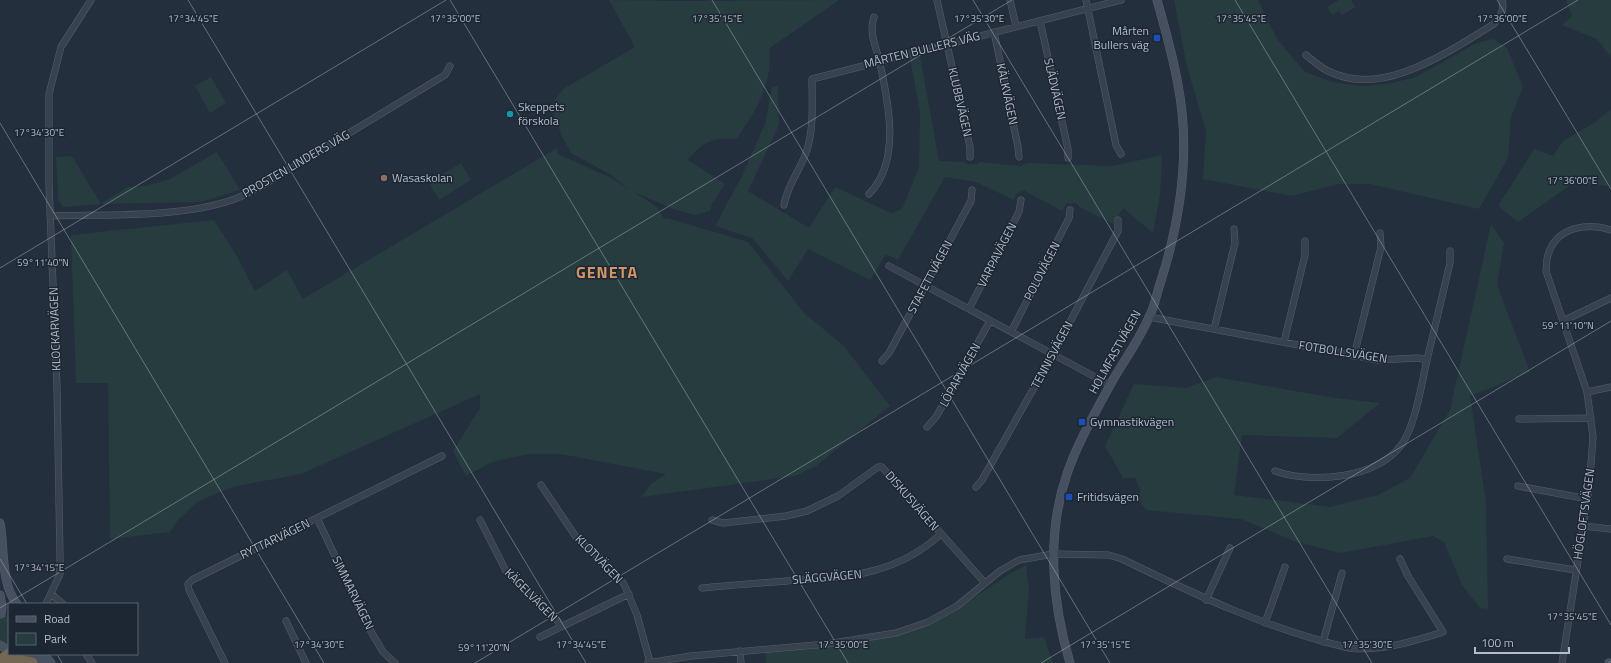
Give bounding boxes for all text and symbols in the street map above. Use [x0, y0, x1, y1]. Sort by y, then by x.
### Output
text: 17°34'45"E [168, 11, 219, 26]
text: 17°35'00"E [430, 11, 481, 26]
text: 17°35'15"E [692, 11, 743, 26]
text: 17°35'30"E [954, 11, 1005, 26]
text: 17°35'45"E [1216, 11, 1267, 26]
text: 17°36'00"E [1477, 11, 1528, 26]
place label: Mårten Bullers väg [1093, 21, 1149, 54]
street label: MÅRTEN BULLERS VÄG [862, 26, 982, 73]
marker: Mårten Bullers väg [1152, 33, 1162, 43]
street label: SLÄDVÄGEN [1039, 56, 1072, 122]
street label: KÄLKVÄGEN [992, 61, 1023, 126]
street label: KLUBBVÄGEN [943, 65, 978, 138]
place label: Skeppets förskola [518, 97, 565, 130]
marker: Skeppets förskola [505, 109, 515, 119]
text: 17°34'30"E [14, 125, 65, 140]
street label: PROSTEN LINDERS VÄG [238, 125, 353, 202]
place label: Wasaskolan [392, 168, 453, 187]
marker: Wasaskolan [379, 173, 389, 183]
text: 17°36'00"E [1547, 173, 1598, 188]
street label: VARPAVÄGEN [972, 219, 1021, 291]
street label: STAFETTVÄGEN [902, 237, 957, 317]
street label: POLOVÄGEN [1019, 238, 1065, 304]
text: 59°11'40"N [17, 255, 69, 270]
district label: GENETA [576, 260, 638, 284]
street label: KLOCKARVÄGEN [44, 287, 65, 371]
street label: HOLMFASTVÄGEN [1084, 306, 1146, 397]
street label: TENNISVÄGEN [1026, 317, 1077, 392]
text: 59°11'10"N [1542, 318, 1594, 333]
street label: FOTBOLLSVÄGEN [1298, 335, 1389, 368]
street label: LÖPARVÄGEN [934, 339, 985, 410]
place label: Gymnastikvägen [1090, 412, 1174, 431]
marker: Gymnastikvägen [1077, 417, 1087, 427]
street label: DISKUSVÄGEN [881, 467, 944, 535]
street label: HÖGLOFTSVÄGEN [1568, 467, 1599, 561]
place label: Fritidsvägen [1077, 487, 1139, 506]
marker: Fritidsvägen [1064, 492, 1074, 502]
street label: RYTTARVÄGEN [237, 513, 313, 564]
street label: KLOTVÄGEN [571, 530, 628, 588]
street label: SIMMARVÄGEN [327, 553, 379, 633]
text: 17°34'15"E [14, 560, 65, 575]
street label: KÄGELVÄGEN [500, 564, 562, 626]
street label: SLÄGGVÄGEN [791, 564, 863, 589]
legend [8, 603, 138, 655]
text: Road [44, 609, 70, 628]
text: 17°35'45"E [1547, 609, 1598, 624]
text: Park [44, 629, 67, 648]
scale bar [1475, 629, 1569, 655]
text: 100 m [1481, 633, 1514, 652]
text: 17°34'30"E [294, 637, 345, 652]
text: 17°34'45"E [556, 637, 607, 652]
text: 17°35'00"E [818, 637, 869, 652]
text: 17°35'15"E [1080, 637, 1131, 652]
text: 17°35'30"E [1342, 637, 1393, 652]
text: 59°11'20"N [458, 640, 510, 655]

